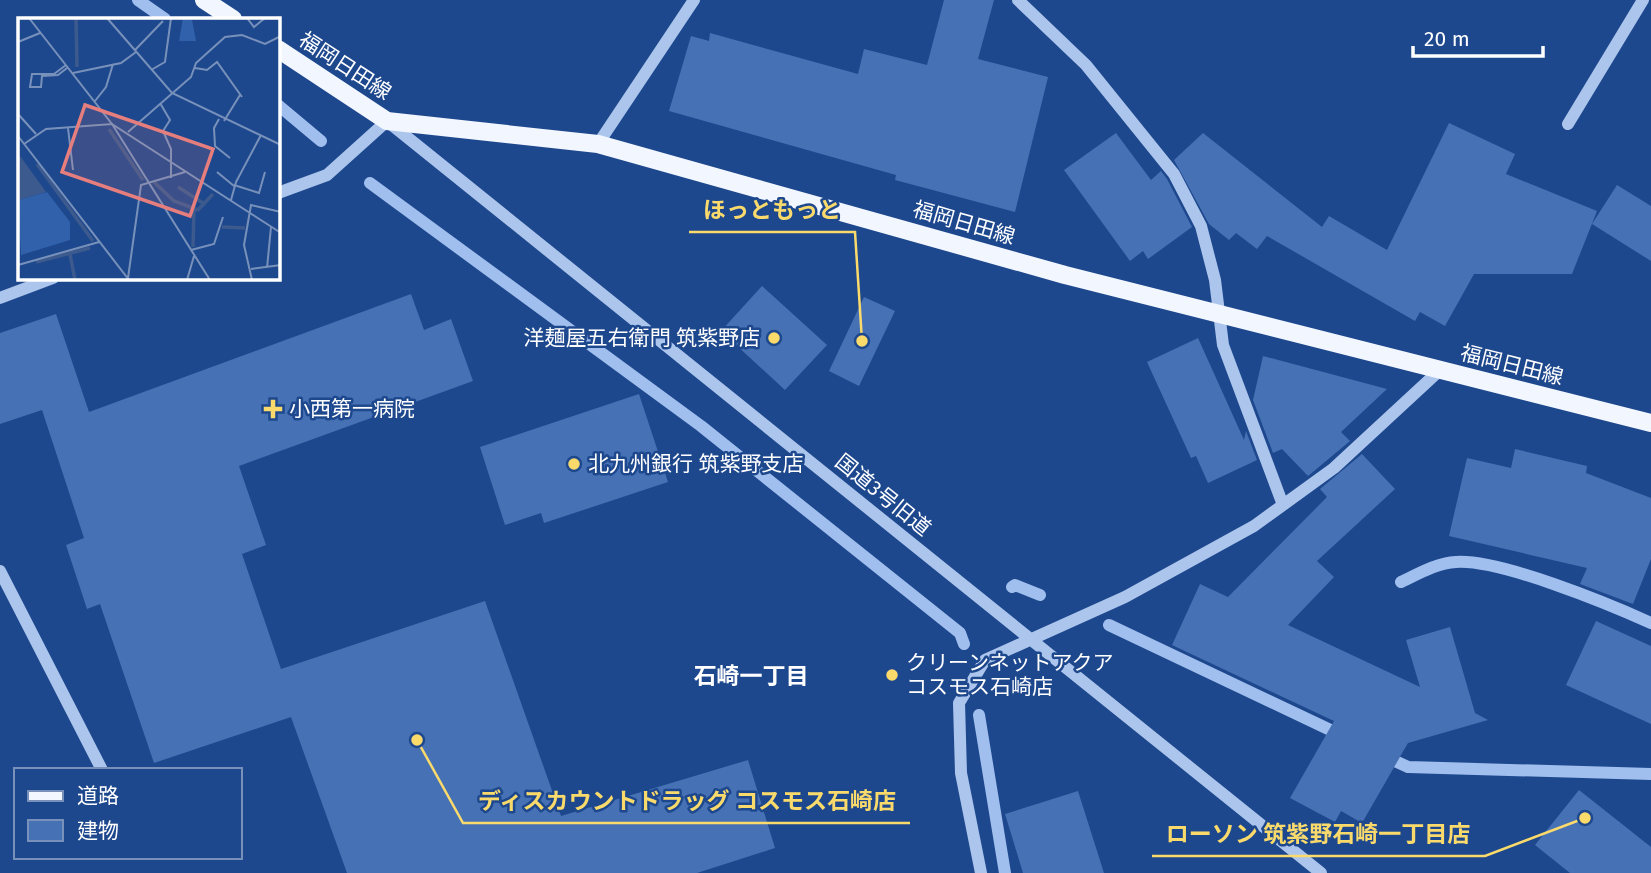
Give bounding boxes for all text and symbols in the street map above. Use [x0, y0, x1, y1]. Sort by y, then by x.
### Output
scale bar [1413, 14, 1542, 58]
inset map [18, 18, 280, 280]
text: 20 m [1424, 26, 1470, 52]
street label: 福岡日田線 [294, 27, 396, 105]
callout: ほっともっと [689, 188, 855, 232]
text: ほっともっと [703, 196, 841, 224]
street label: 福岡日田線 [910, 196, 1018, 250]
place label: 洋麺屋五右衛門 筑紫野店 [523, 325, 760, 351]
marker: 洋麺屋五右衛門 筑紫野店 [766, 330, 782, 346]
street label: 福岡日田線 [1458, 340, 1566, 390]
place label: 小西第一病院 [289, 396, 415, 422]
marker: 小西第一病院 [263, 399, 283, 419]
street label: 国道3号旧道 [830, 449, 936, 541]
place label: 北九州銀行 筑紫野支店 [588, 451, 804, 477]
marker: 北九州銀行 筑紫野支店 [566, 456, 582, 472]
place label: クリーンネットアクア コスモス石崎店 [906, 650, 1113, 700]
district label: 石崎一丁目 [694, 662, 809, 690]
marker: クリーンネットアクア コスモス石崎店 [884, 667, 900, 683]
legend [14, 768, 242, 859]
callout: ディスカウントドラッグ コスモス石崎店 [463, 779, 910, 823]
text: 道路 [77, 783, 119, 809]
text: ディスカウントドラッグ コスモス石崎店 [478, 787, 896, 815]
callout: ローソン 筑紫野石崎一丁目店 [1152, 812, 1485, 856]
text: 建物 [77, 818, 119, 844]
text: ローソン 筑紫野石崎一丁目店 [1166, 820, 1470, 848]

